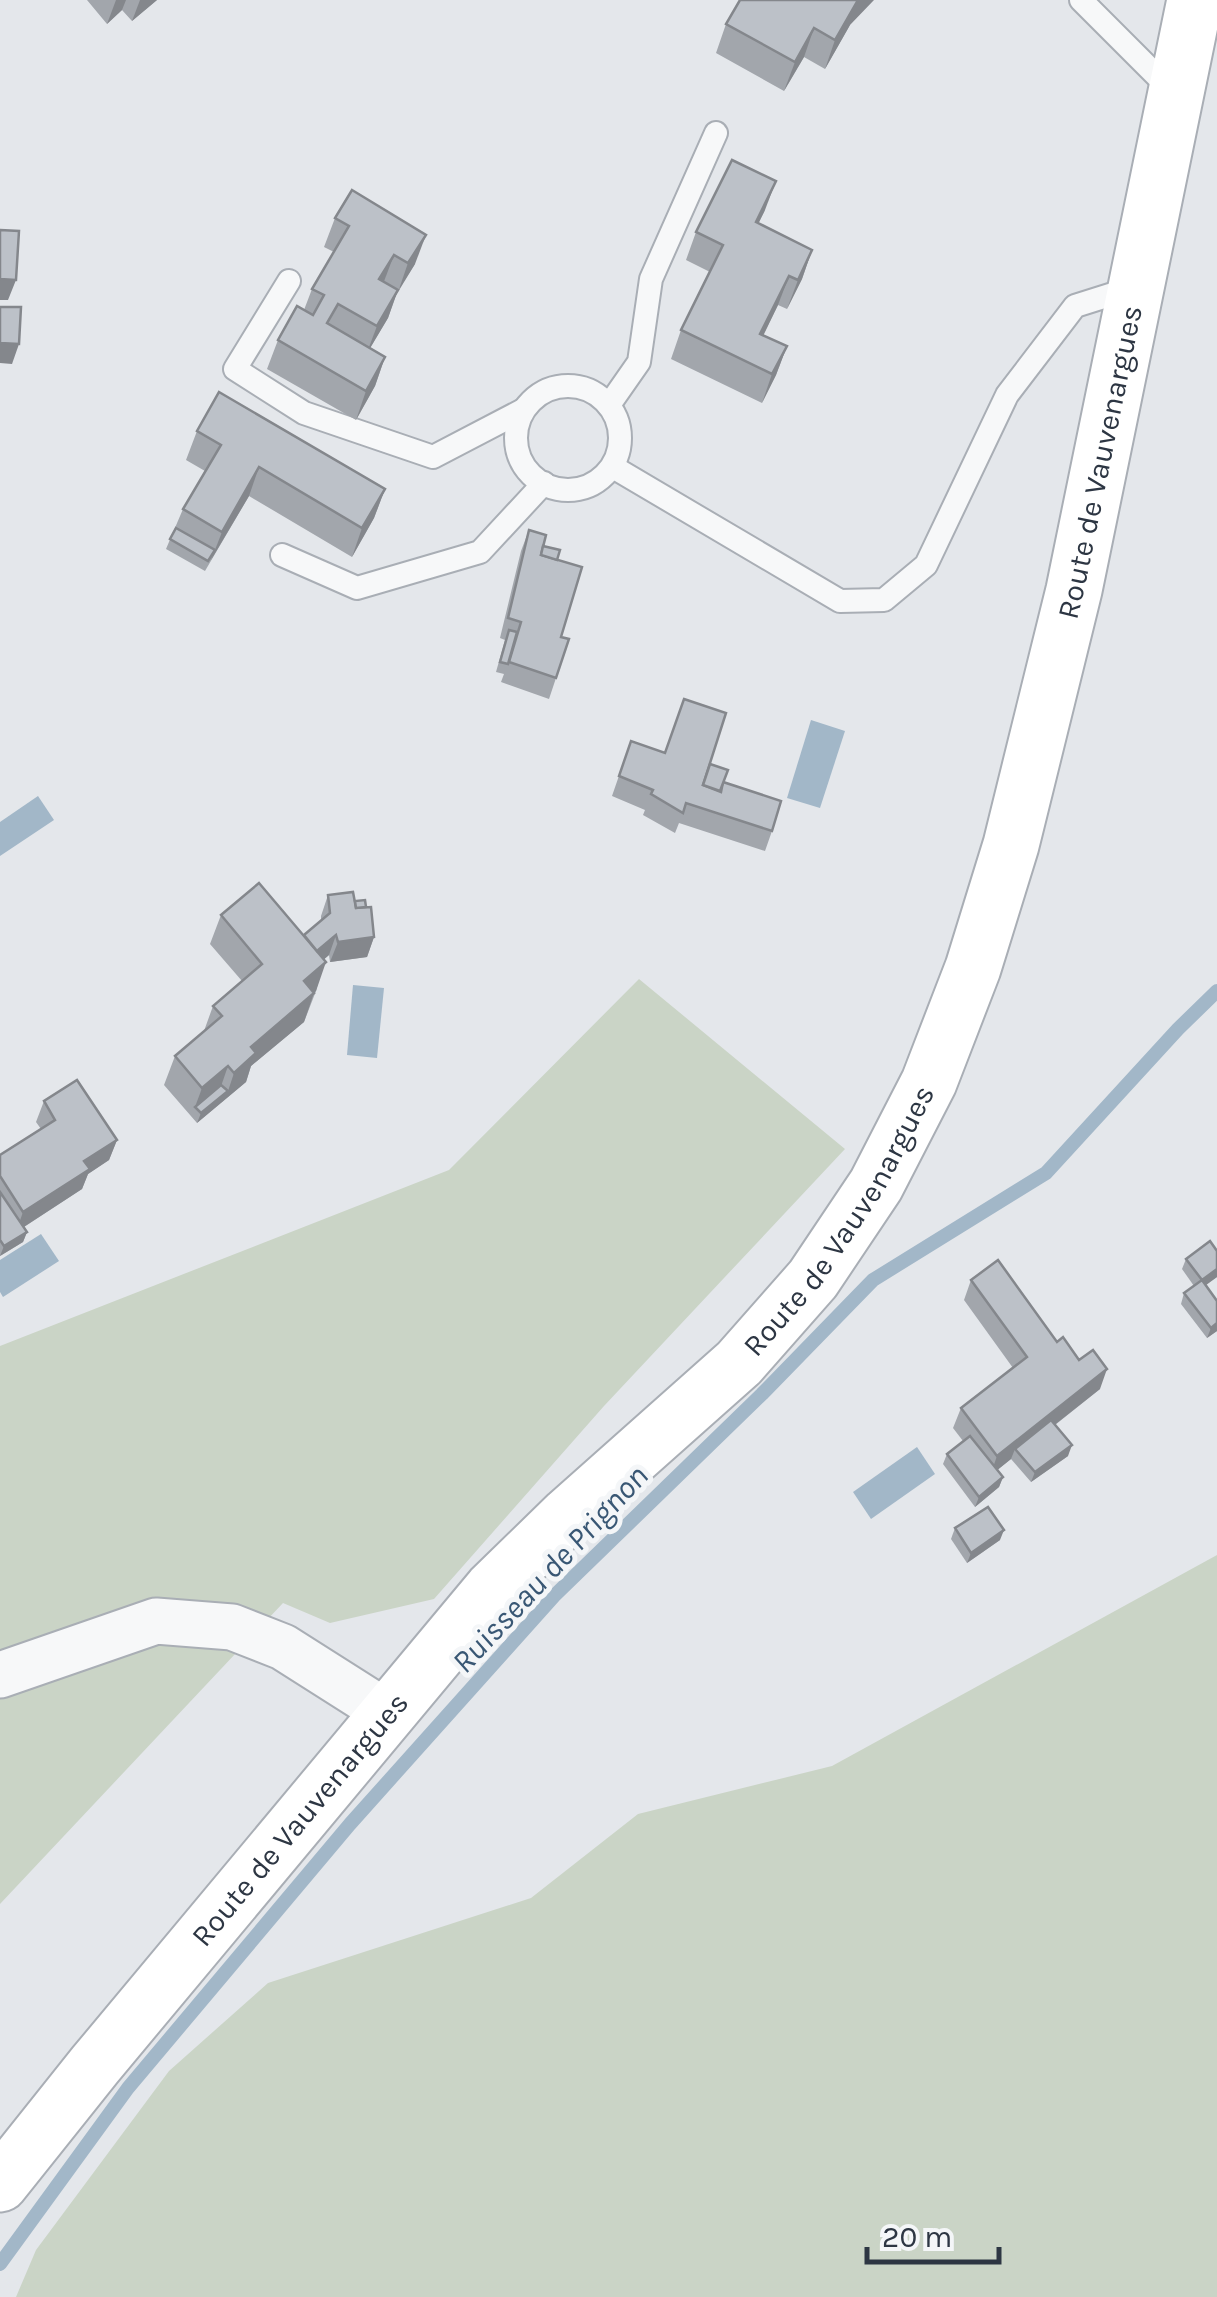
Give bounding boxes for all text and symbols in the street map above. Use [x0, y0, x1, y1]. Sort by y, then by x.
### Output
street label: Route de Vauvenargues [1050, 302, 1150, 623]
street label: Route de Vauvenargues [736, 1079, 942, 1363]
water label: Ruisseau de Prignon [444, 1458, 656, 1680]
street label: Route de Vauvenargues [184, 1685, 416, 1954]
scale bar [867, 2202, 1000, 2264]
text: 20 m [882, 2219, 952, 2255]

